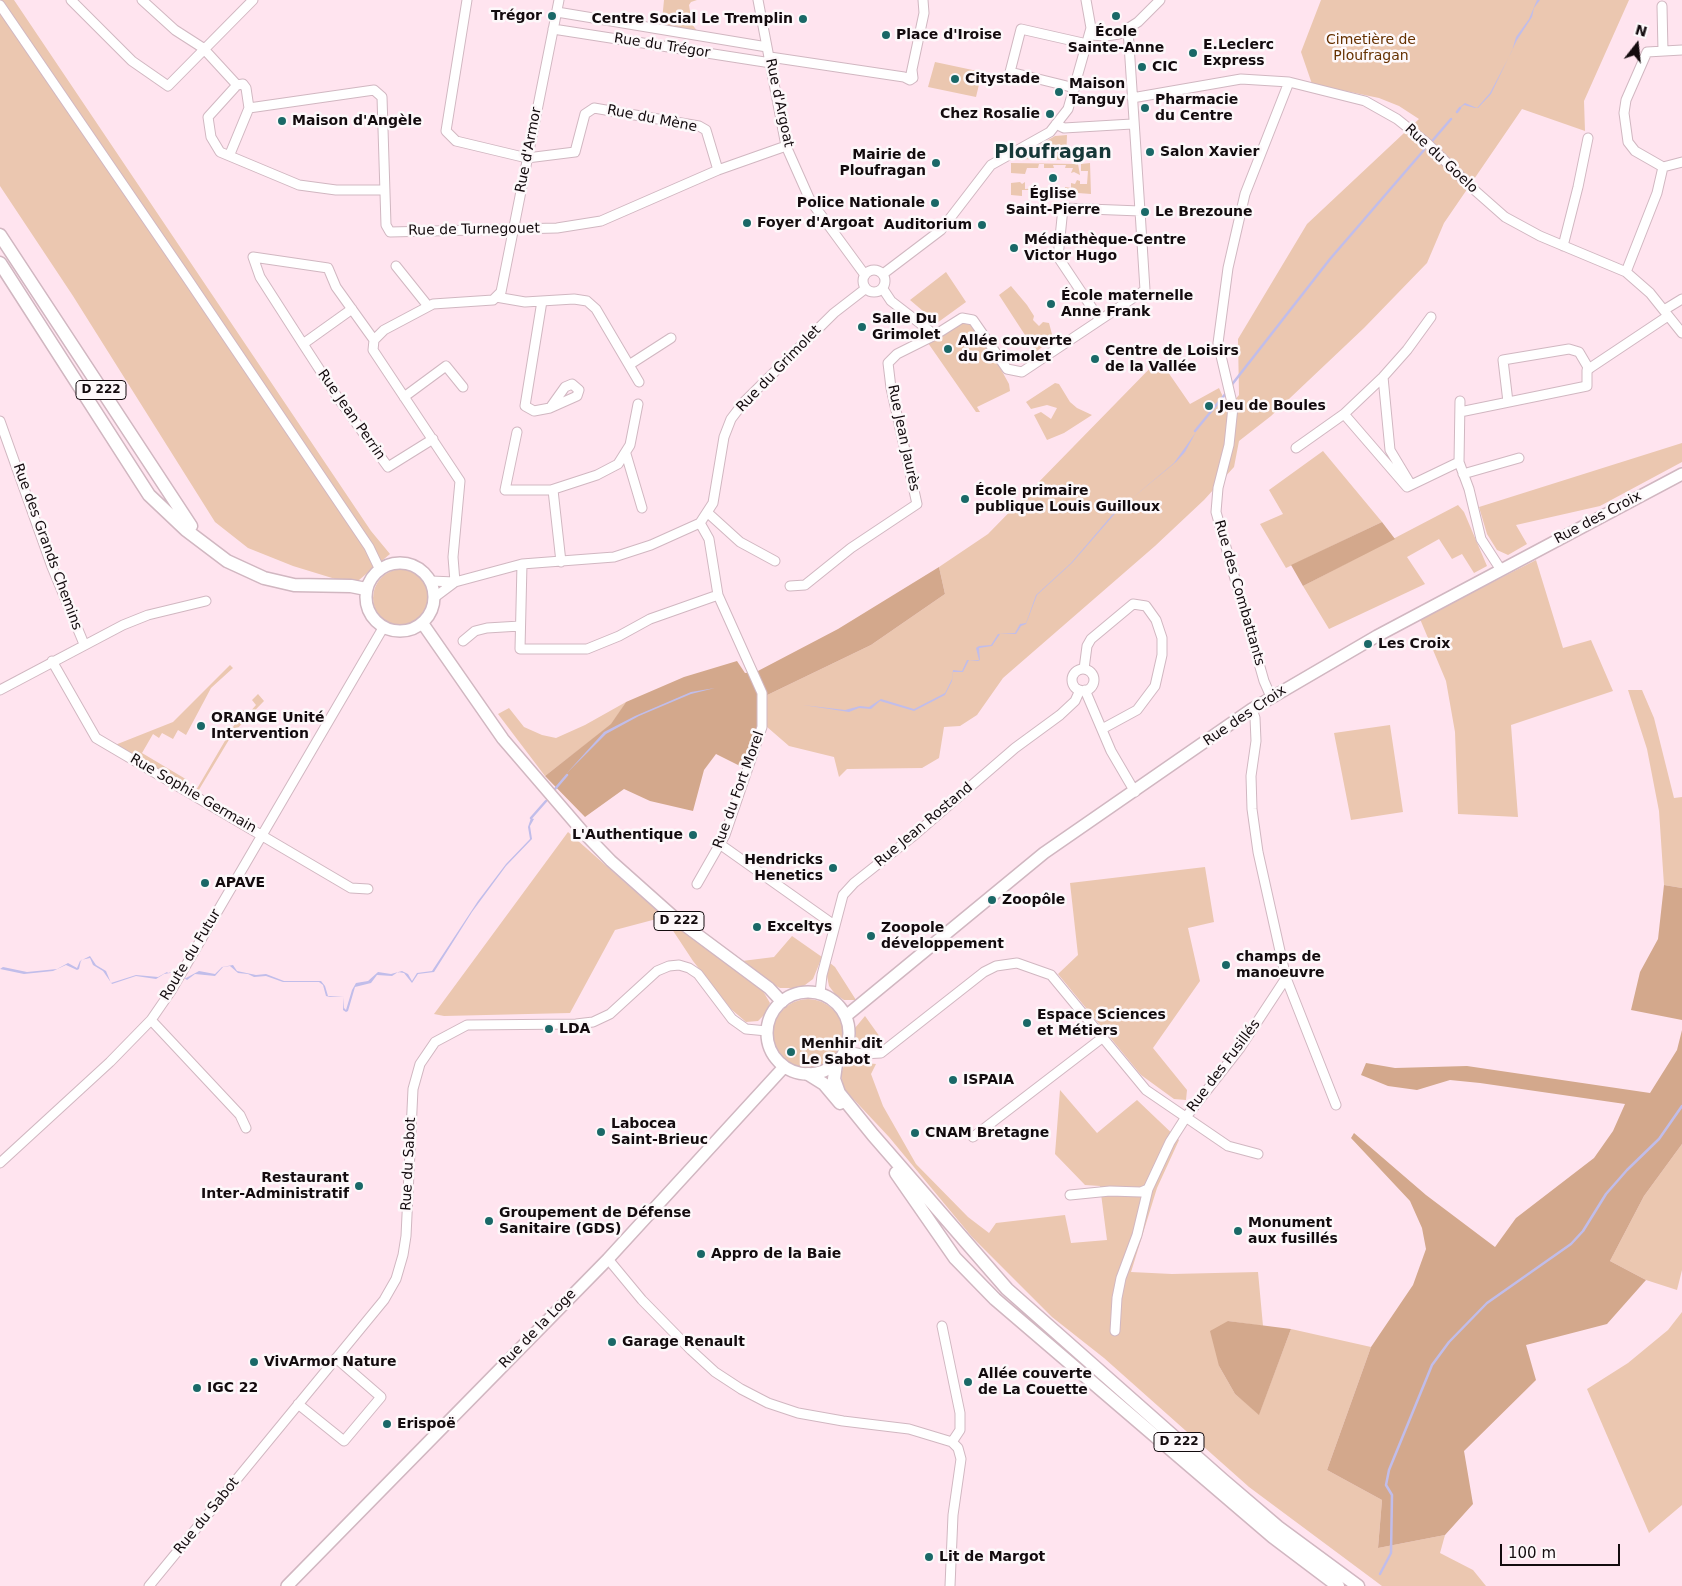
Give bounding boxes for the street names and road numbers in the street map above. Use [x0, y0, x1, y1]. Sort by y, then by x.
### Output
street label: Rue du Trégor [613, 30, 711, 62]
street label: Rue d'Argoat [761, 57, 797, 149]
street label: Rue du Mène [606, 102, 698, 136]
street label: Rue d'Armor [512, 106, 546, 194]
street label: Rue du Goelo [1401, 121, 1481, 197]
street label: Rue de Turnegouet [408, 220, 540, 240]
street label: Rue du Grimolet [733, 322, 825, 416]
street label: Rue Jean Perrin [314, 367, 388, 463]
road number: D 222 [76, 380, 126, 400]
street label: Rue Jean Jaurès [883, 383, 923, 493]
street label: Rue des Grands Chemins [9, 461, 85, 633]
street label: Rue des Croix [1552, 488, 1644, 548]
street label: Rue des Combattants [1210, 518, 1268, 668]
street label: Rue des Croix [1200, 682, 1290, 750]
street label: Rue du Fort Morel [710, 729, 768, 851]
street label: Rue Sophie Germain [127, 751, 259, 837]
street label: Rue Jean Rostand [872, 779, 976, 871]
street label: Route du Futur [157, 906, 225, 1004]
road number: D 222 [654, 911, 704, 930]
street label: Rue des Fusillés [1184, 1016, 1264, 1116]
street label: Rue du Sabot [398, 1117, 420, 1211]
street label: Rue de la Loge [496, 1286, 580, 1372]
road number: D 222 [1154, 1432, 1204, 1451]
street label: Rue du Sabot [171, 1474, 243, 1558]

